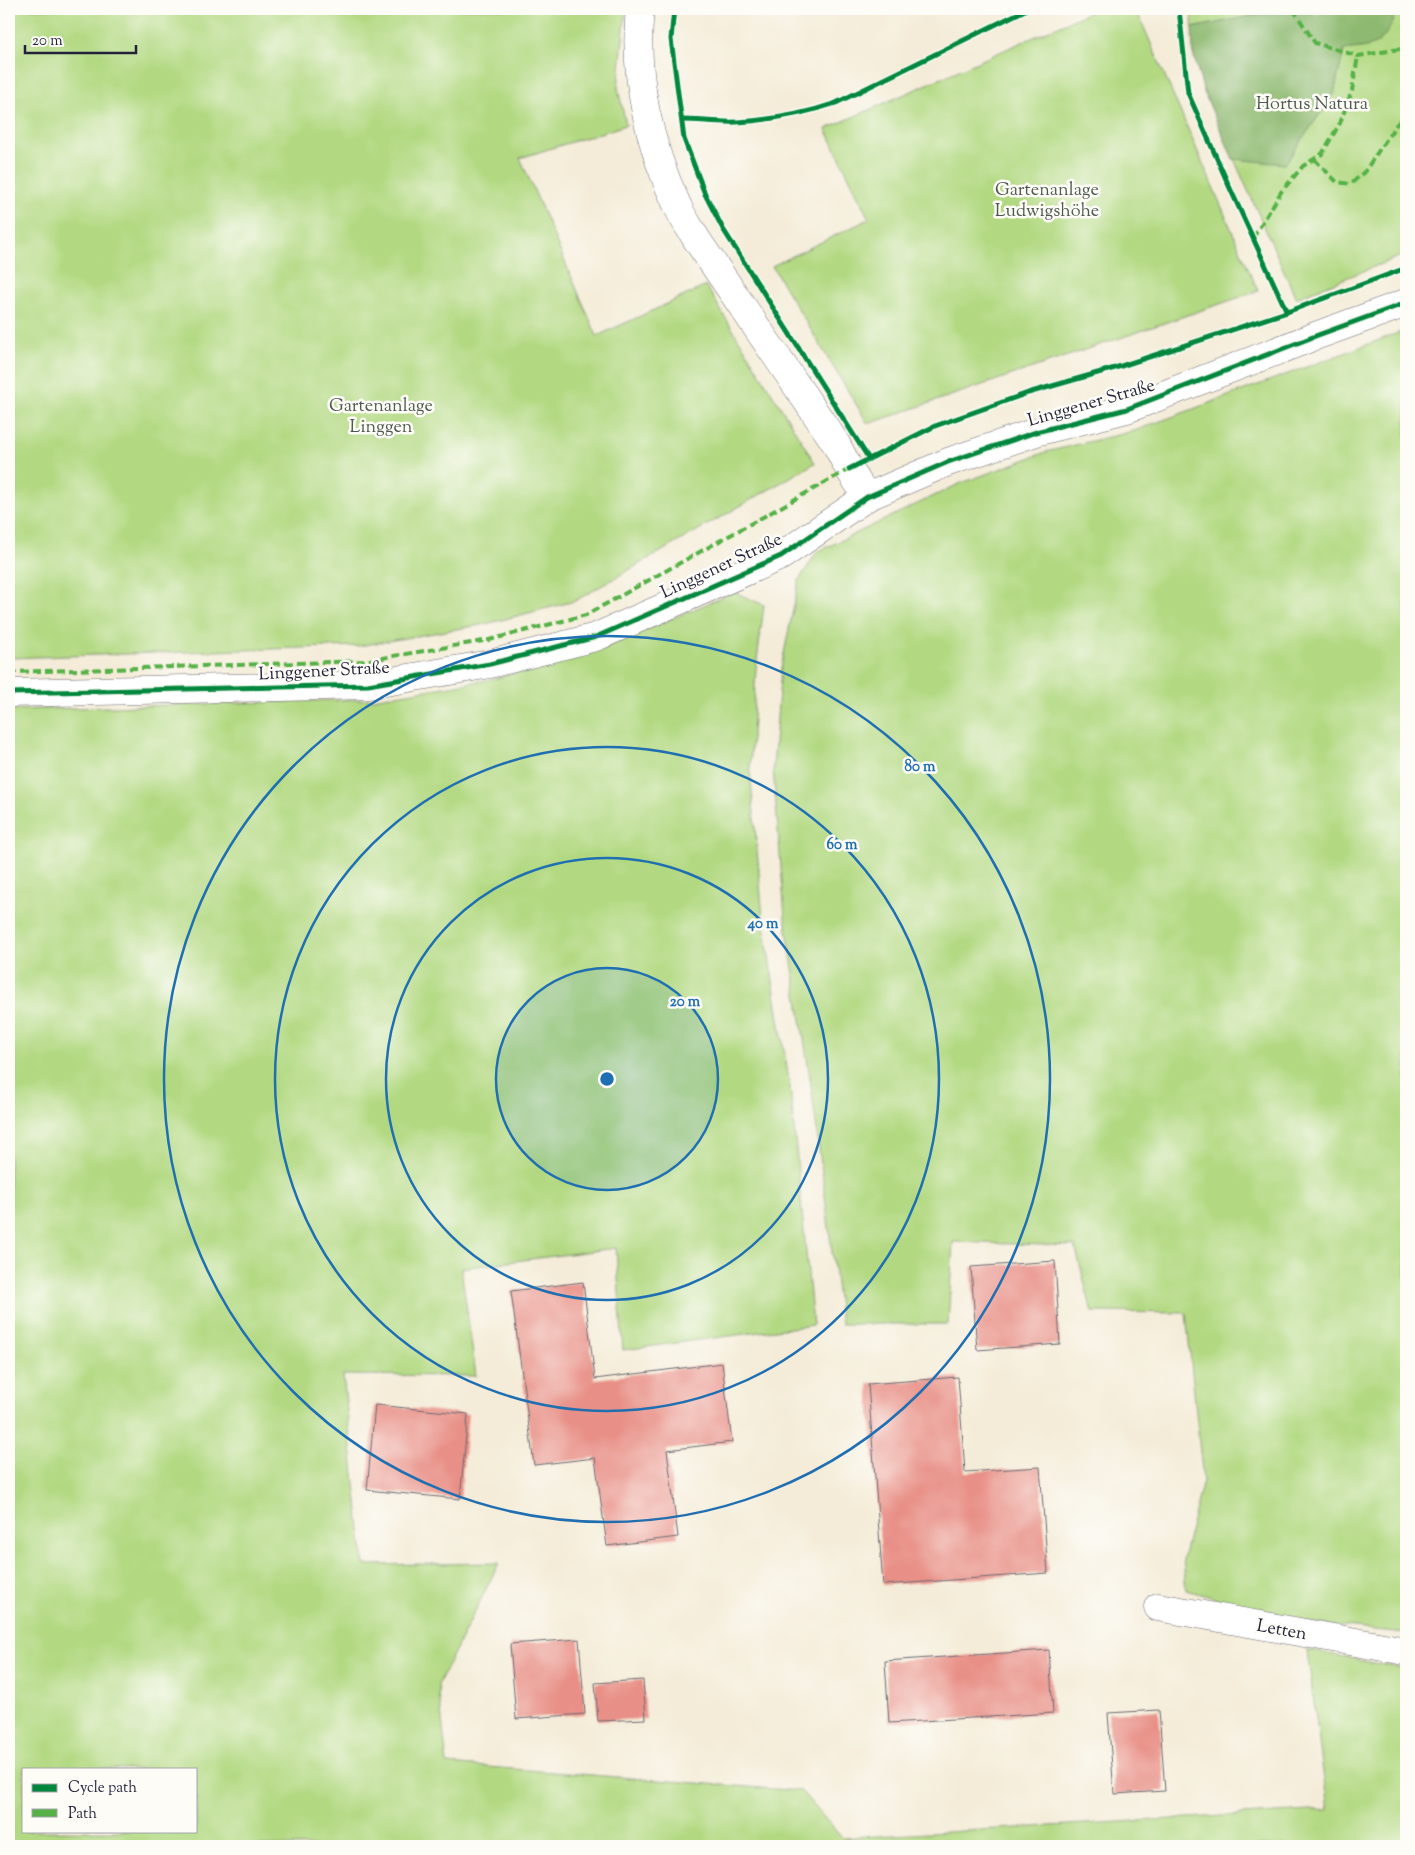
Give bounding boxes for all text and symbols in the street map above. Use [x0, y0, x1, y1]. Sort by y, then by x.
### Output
scale bar [25, 22, 136, 54]
text: 20 m [32, 31, 63, 52]
park label: Hortus Natura [1256, 92, 1368, 118]
park label: Gartenanlage Ludwigshöhe [995, 178, 1099, 225]
street label: Linggener Straße [1025, 373, 1158, 435]
park label: Gartenanlage Linggen [329, 394, 433, 441]
street label: Linggener Straße [657, 527, 787, 606]
street label: Linggener Straße [258, 656, 390, 688]
text: 80 m [904, 757, 936, 778]
text: 60 m [827, 835, 858, 856]
text: 40 m [747, 914, 779, 935]
text: 20 m [670, 992, 701, 1013]
centre of rings [598, 1070, 616, 1088]
street label: Letten [1255, 1614, 1309, 1648]
legend [22, 1768, 198, 1832]
text: Cycle path [68, 1778, 137, 1799]
text: Path [68, 1804, 97, 1825]

